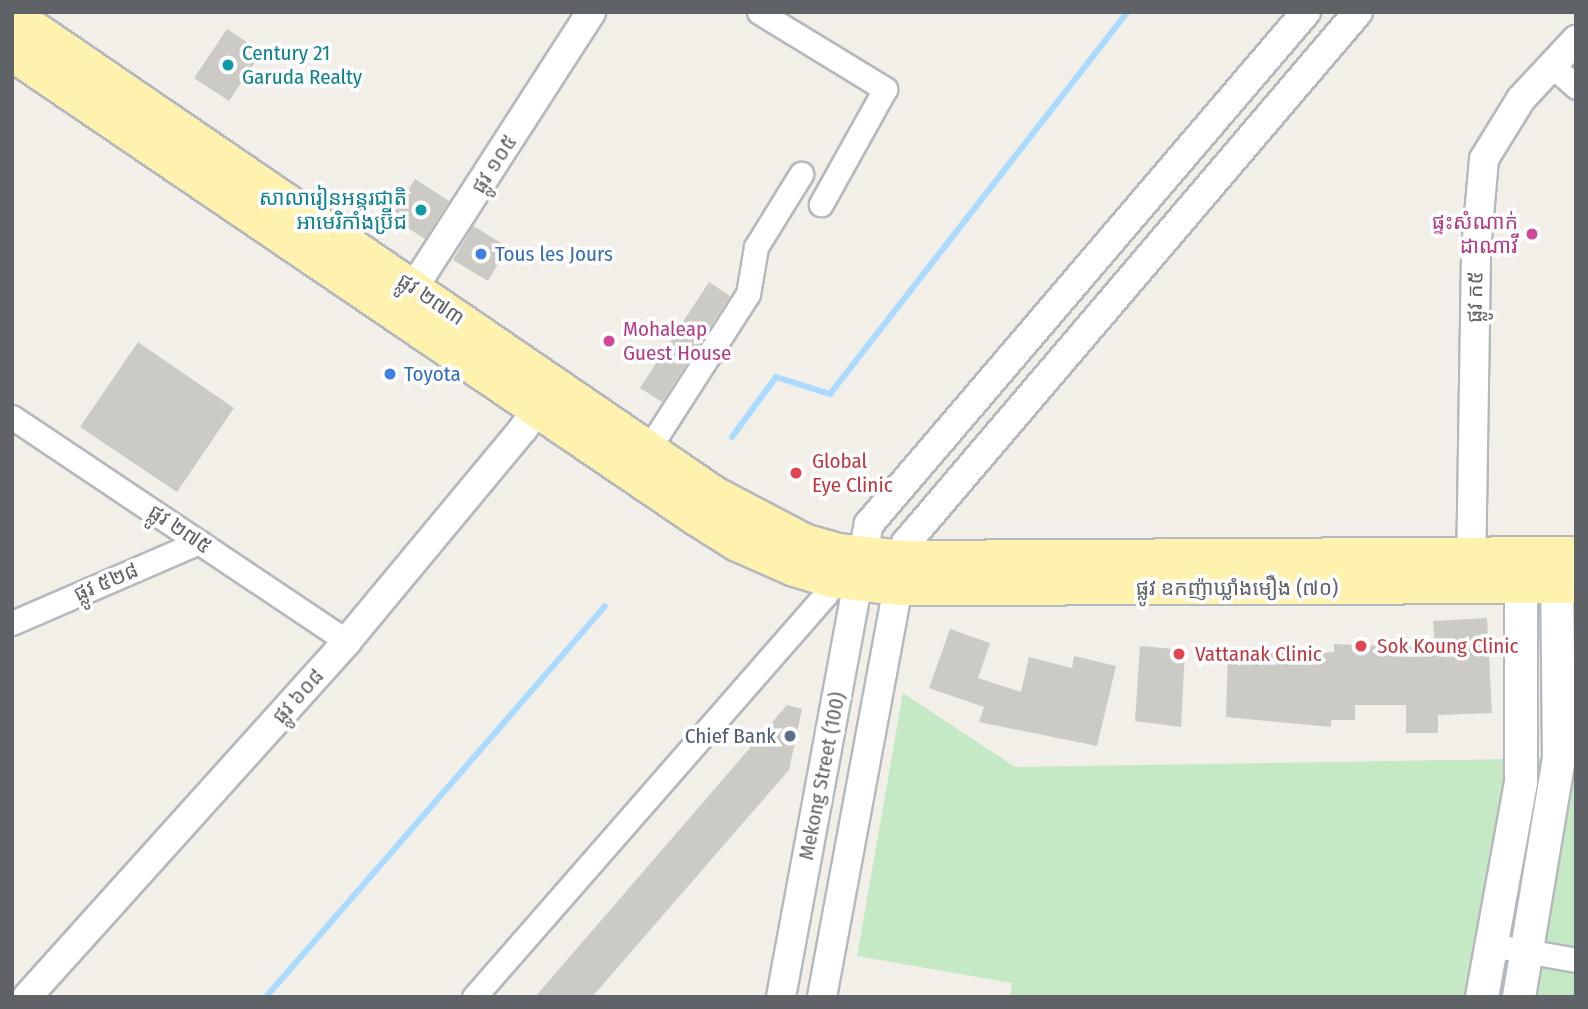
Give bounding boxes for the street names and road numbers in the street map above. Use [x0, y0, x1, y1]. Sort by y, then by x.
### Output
street label: ផ្លូវ ១០៥ [466, 130, 522, 198]
street label: ផ្លូវ ២៧៣ [393, 267, 469, 331]
street label: ផ្លូវ ក៥ [1462, 271, 1488, 323]
street label: ផ្លូវ ២៧៥ [144, 499, 216, 559]
street label: ផ្លូវ ៥២៨ [70, 557, 142, 607]
street label: ផ្លូវ ឧកញ៉ាឃ្លាំងមឿង (៧០) [1136, 575, 1338, 601]
street label: ផ្លូវ ៦០៨ [267, 663, 329, 729]
street label: Mekong Street (100) [793, 690, 851, 862]

